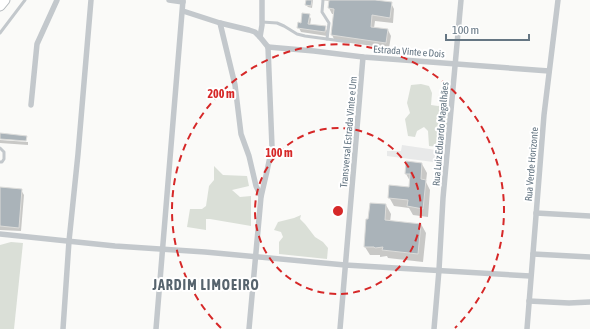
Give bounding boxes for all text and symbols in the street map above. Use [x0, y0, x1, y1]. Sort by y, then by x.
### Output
scale bar [446, 16, 529, 42]
text: 100 m [452, 23, 479, 37]
street label: Estrada Vinte e Dois [373, 44, 446, 60]
street label: Transversal Estrada Vinte e Um [338, 76, 359, 188]
street label: Rua Luiz Eduardo Magalhães [430, 81, 451, 187]
text: 200 m [207, 87, 235, 101]
street label: Rua Verde Horizonte [523, 126, 540, 202]
text: 100 m [265, 146, 293, 160]
centre of rings [331, 204, 345, 218]
district label: JARDIM LIMOEIRO [151, 277, 260, 293]

